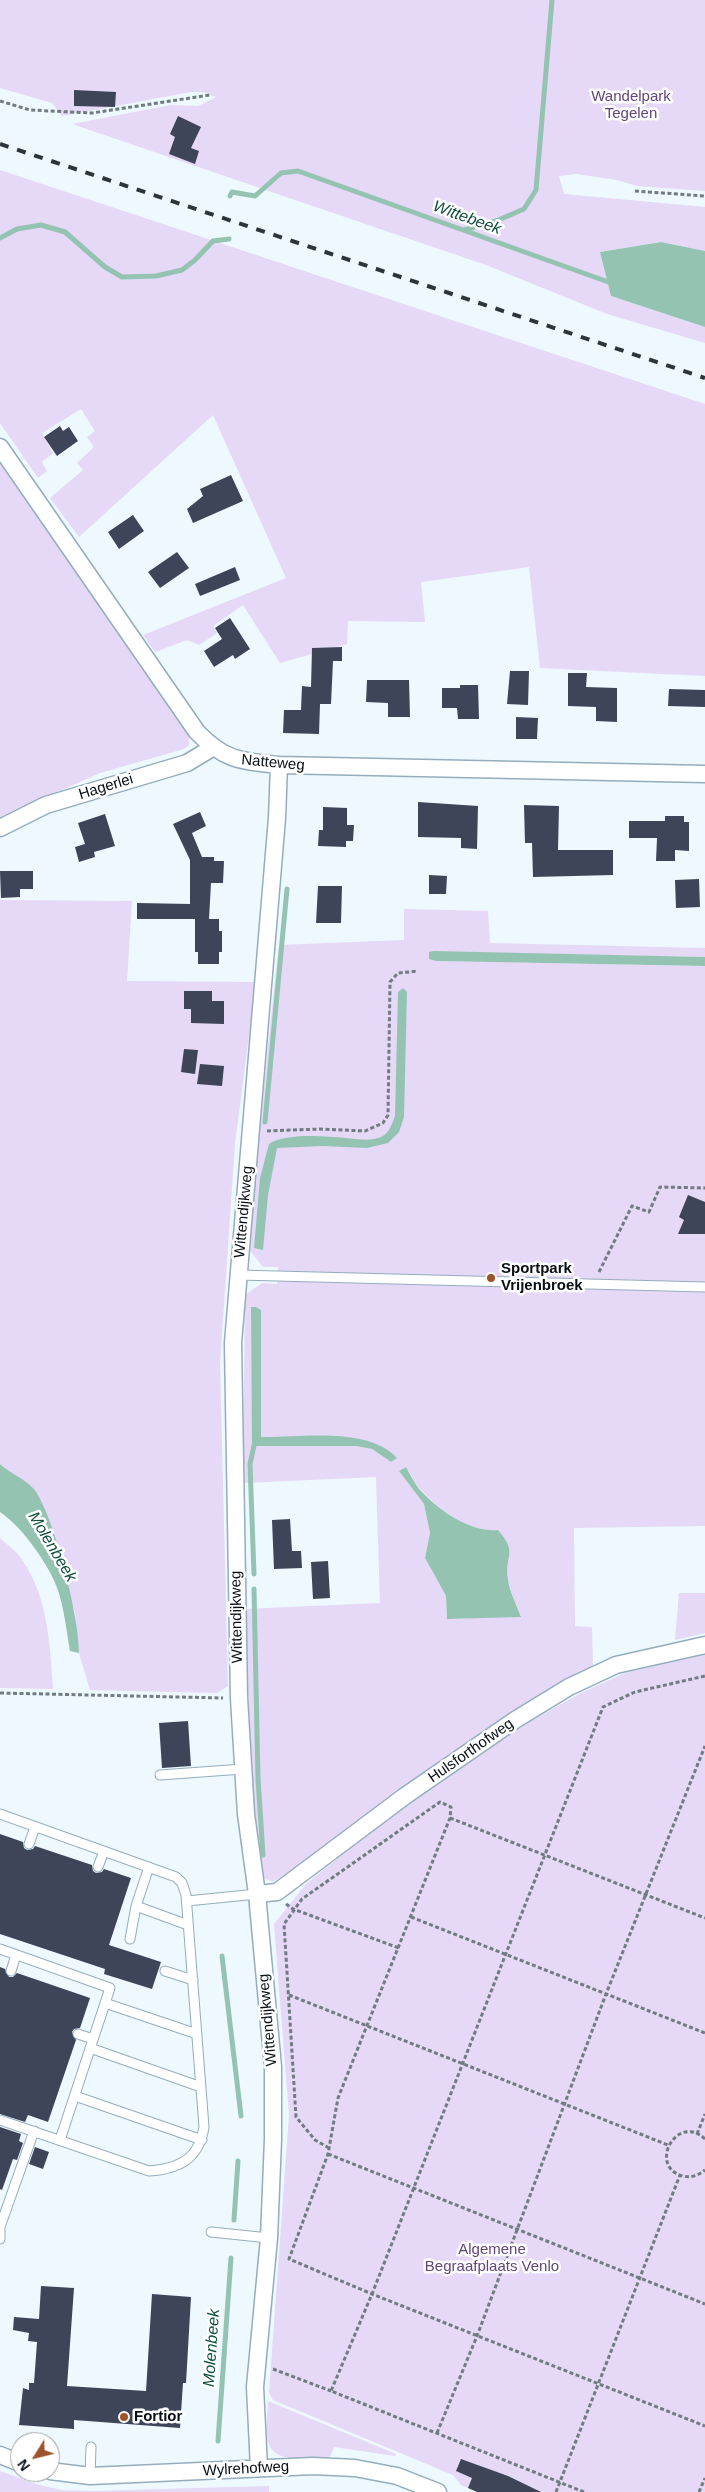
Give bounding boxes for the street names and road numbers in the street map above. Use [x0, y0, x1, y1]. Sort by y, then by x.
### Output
street label: Natteweg [241, 751, 305, 775]
street label: Hagerlei [77, 770, 135, 804]
street label: Wittendijkweg [231, 1165, 257, 1259]
street label: Wittendijkweg [227, 1571, 247, 1663]
street label: Hulsforthofweg [425, 1715, 517, 1787]
street label: Wittendijkweg [255, 1973, 281, 2067]
street label: Wylrehofweg [202, 2458, 290, 2480]

